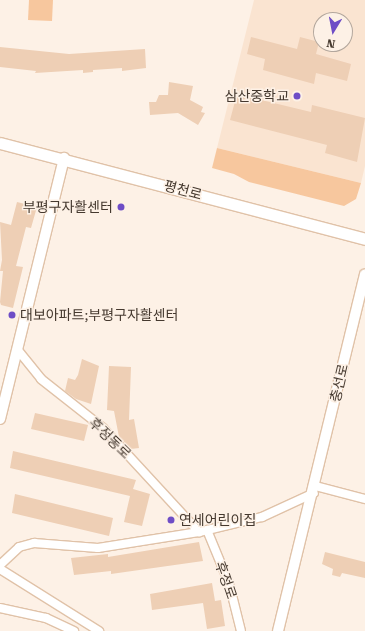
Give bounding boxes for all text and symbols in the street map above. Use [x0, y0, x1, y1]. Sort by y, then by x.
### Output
north arrow [313, 12, 353, 52]
text: N [326, 36, 336, 50]
place label: 삼산중학교 [225, 88, 289, 104]
marker: 삼산중학교 [292, 91, 302, 101]
street label: 평천로 [162, 177, 204, 203]
place label: 부평구자활센터 [23, 199, 113, 215]
marker: 부평구자활센터 [116, 202, 126, 212]
place label: 대보아파트;부평구자활센터 [20, 307, 178, 323]
marker: 대보아파트;부평구자활센터 [7, 310, 17, 320]
street label: 충선로 [326, 362, 352, 404]
street label: 후정동로 [86, 414, 134, 462]
place label: 연세어린이집 [179, 512, 256, 528]
marker: 연세어린이집 [166, 515, 176, 525]
street label: 후정로 [212, 559, 240, 601]

